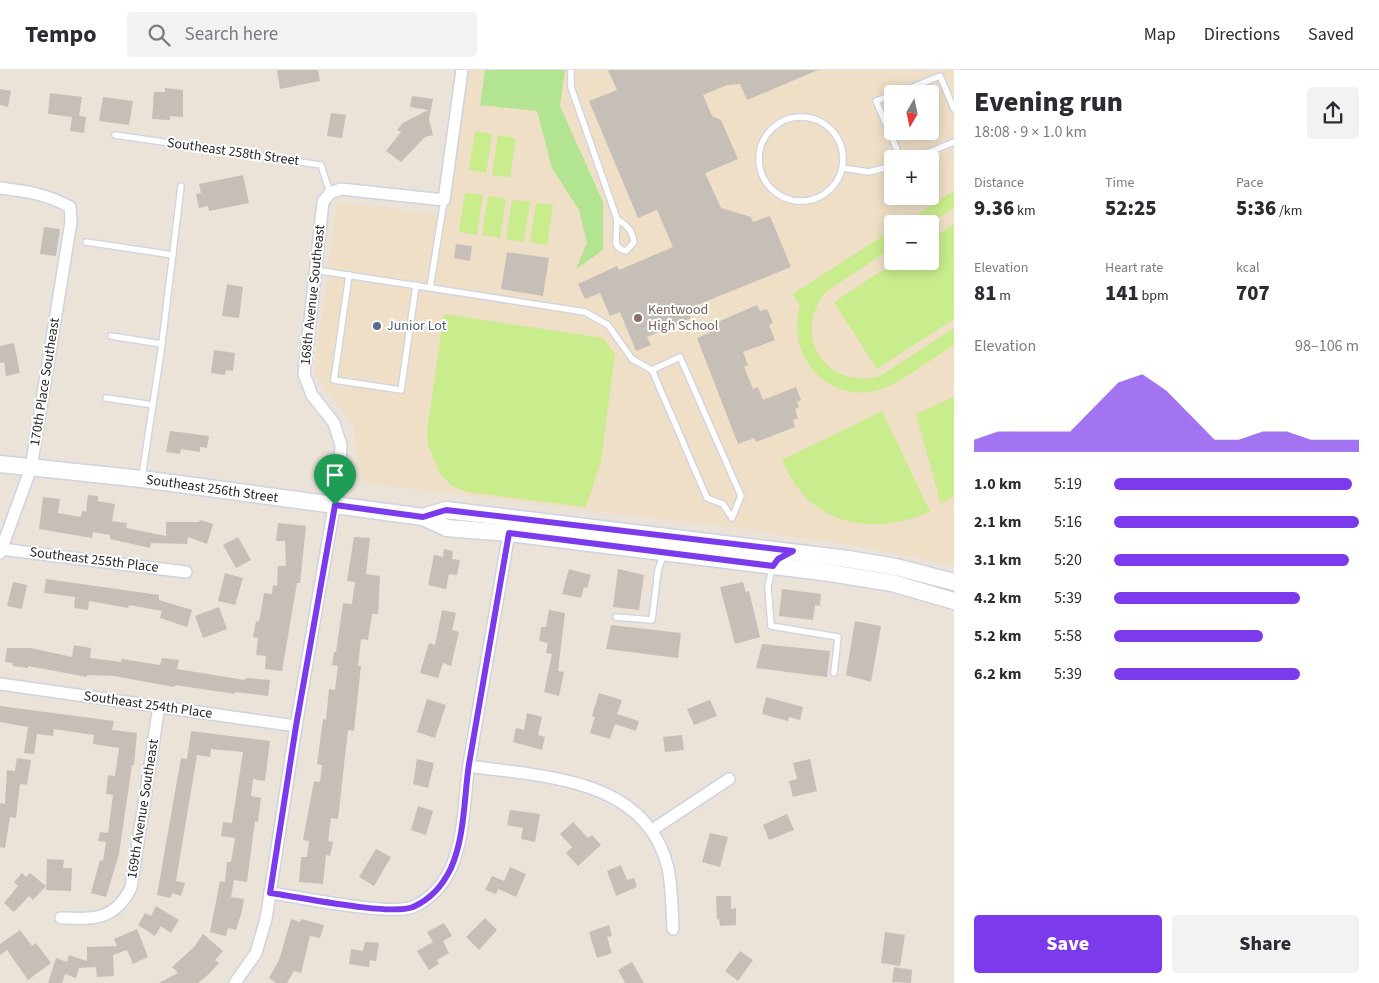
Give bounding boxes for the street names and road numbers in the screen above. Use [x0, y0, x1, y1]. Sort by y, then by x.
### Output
street label: Southeast 258th Street [166, 133, 301, 171]
street label: 168th Avenue Southeast [296, 224, 330, 366]
street label: 170th Place Southeast [25, 316, 65, 448]
street label: Southeast 256th Street [145, 470, 280, 508]
street label: Southeast 255th Place [28, 542, 160, 578]
street label: Southeast 254th Place [82, 686, 214, 724]
street label: 169th Avenue Southeast [122, 737, 164, 880]

